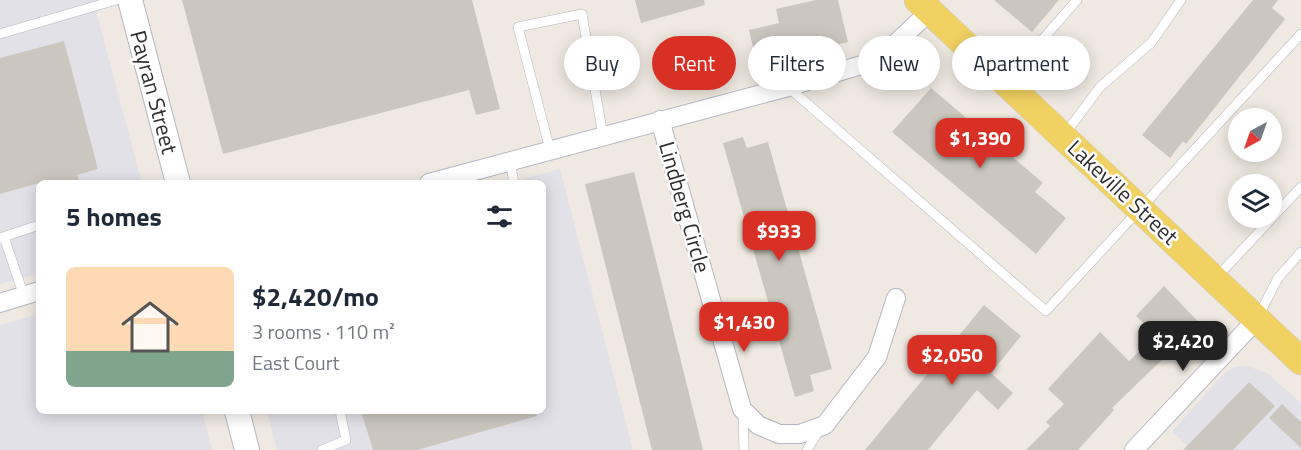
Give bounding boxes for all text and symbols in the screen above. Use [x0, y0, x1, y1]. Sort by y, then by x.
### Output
street label: Payran Street [121, 27, 187, 158]
chip: Buy [564, 36, 640, 90]
chip: Rent [652, 36, 736, 90]
chip: Filters [748, 36, 846, 90]
chip: New [858, 36, 940, 90]
chip: Apartment [952, 36, 1090, 90]
north arrow [1228, 108, 1282, 162]
map controls [1228, 108, 1282, 228]
pin: $1,390 [931, 118, 1029, 169]
text: $1,390 [949, 122, 1011, 153]
street label: Lakeville Street [1060, 131, 1186, 253]
street label: Lindberg Circle [650, 137, 720, 277]
button: layers [1228, 174, 1282, 228]
text: 5 homes [66, 197, 162, 236]
icon: filters [483, 200, 516, 233]
pin: $933 [743, 211, 815, 262]
text: $933 [757, 215, 801, 246]
text: $2,420/mo [252, 277, 379, 316]
icon: home [114, 291, 186, 363]
pin: $1,430 [695, 302, 793, 353]
text: $1,430 [713, 306, 775, 337]
text: 3 rooms · 110 m² [252, 316, 395, 347]
pin: $2,420 [1134, 321, 1232, 372]
text: $2,420 [1152, 325, 1214, 356]
pin: $2,050 [903, 335, 1001, 386]
text: $2,050 [921, 339, 983, 370]
text: East Court [252, 347, 340, 378]

